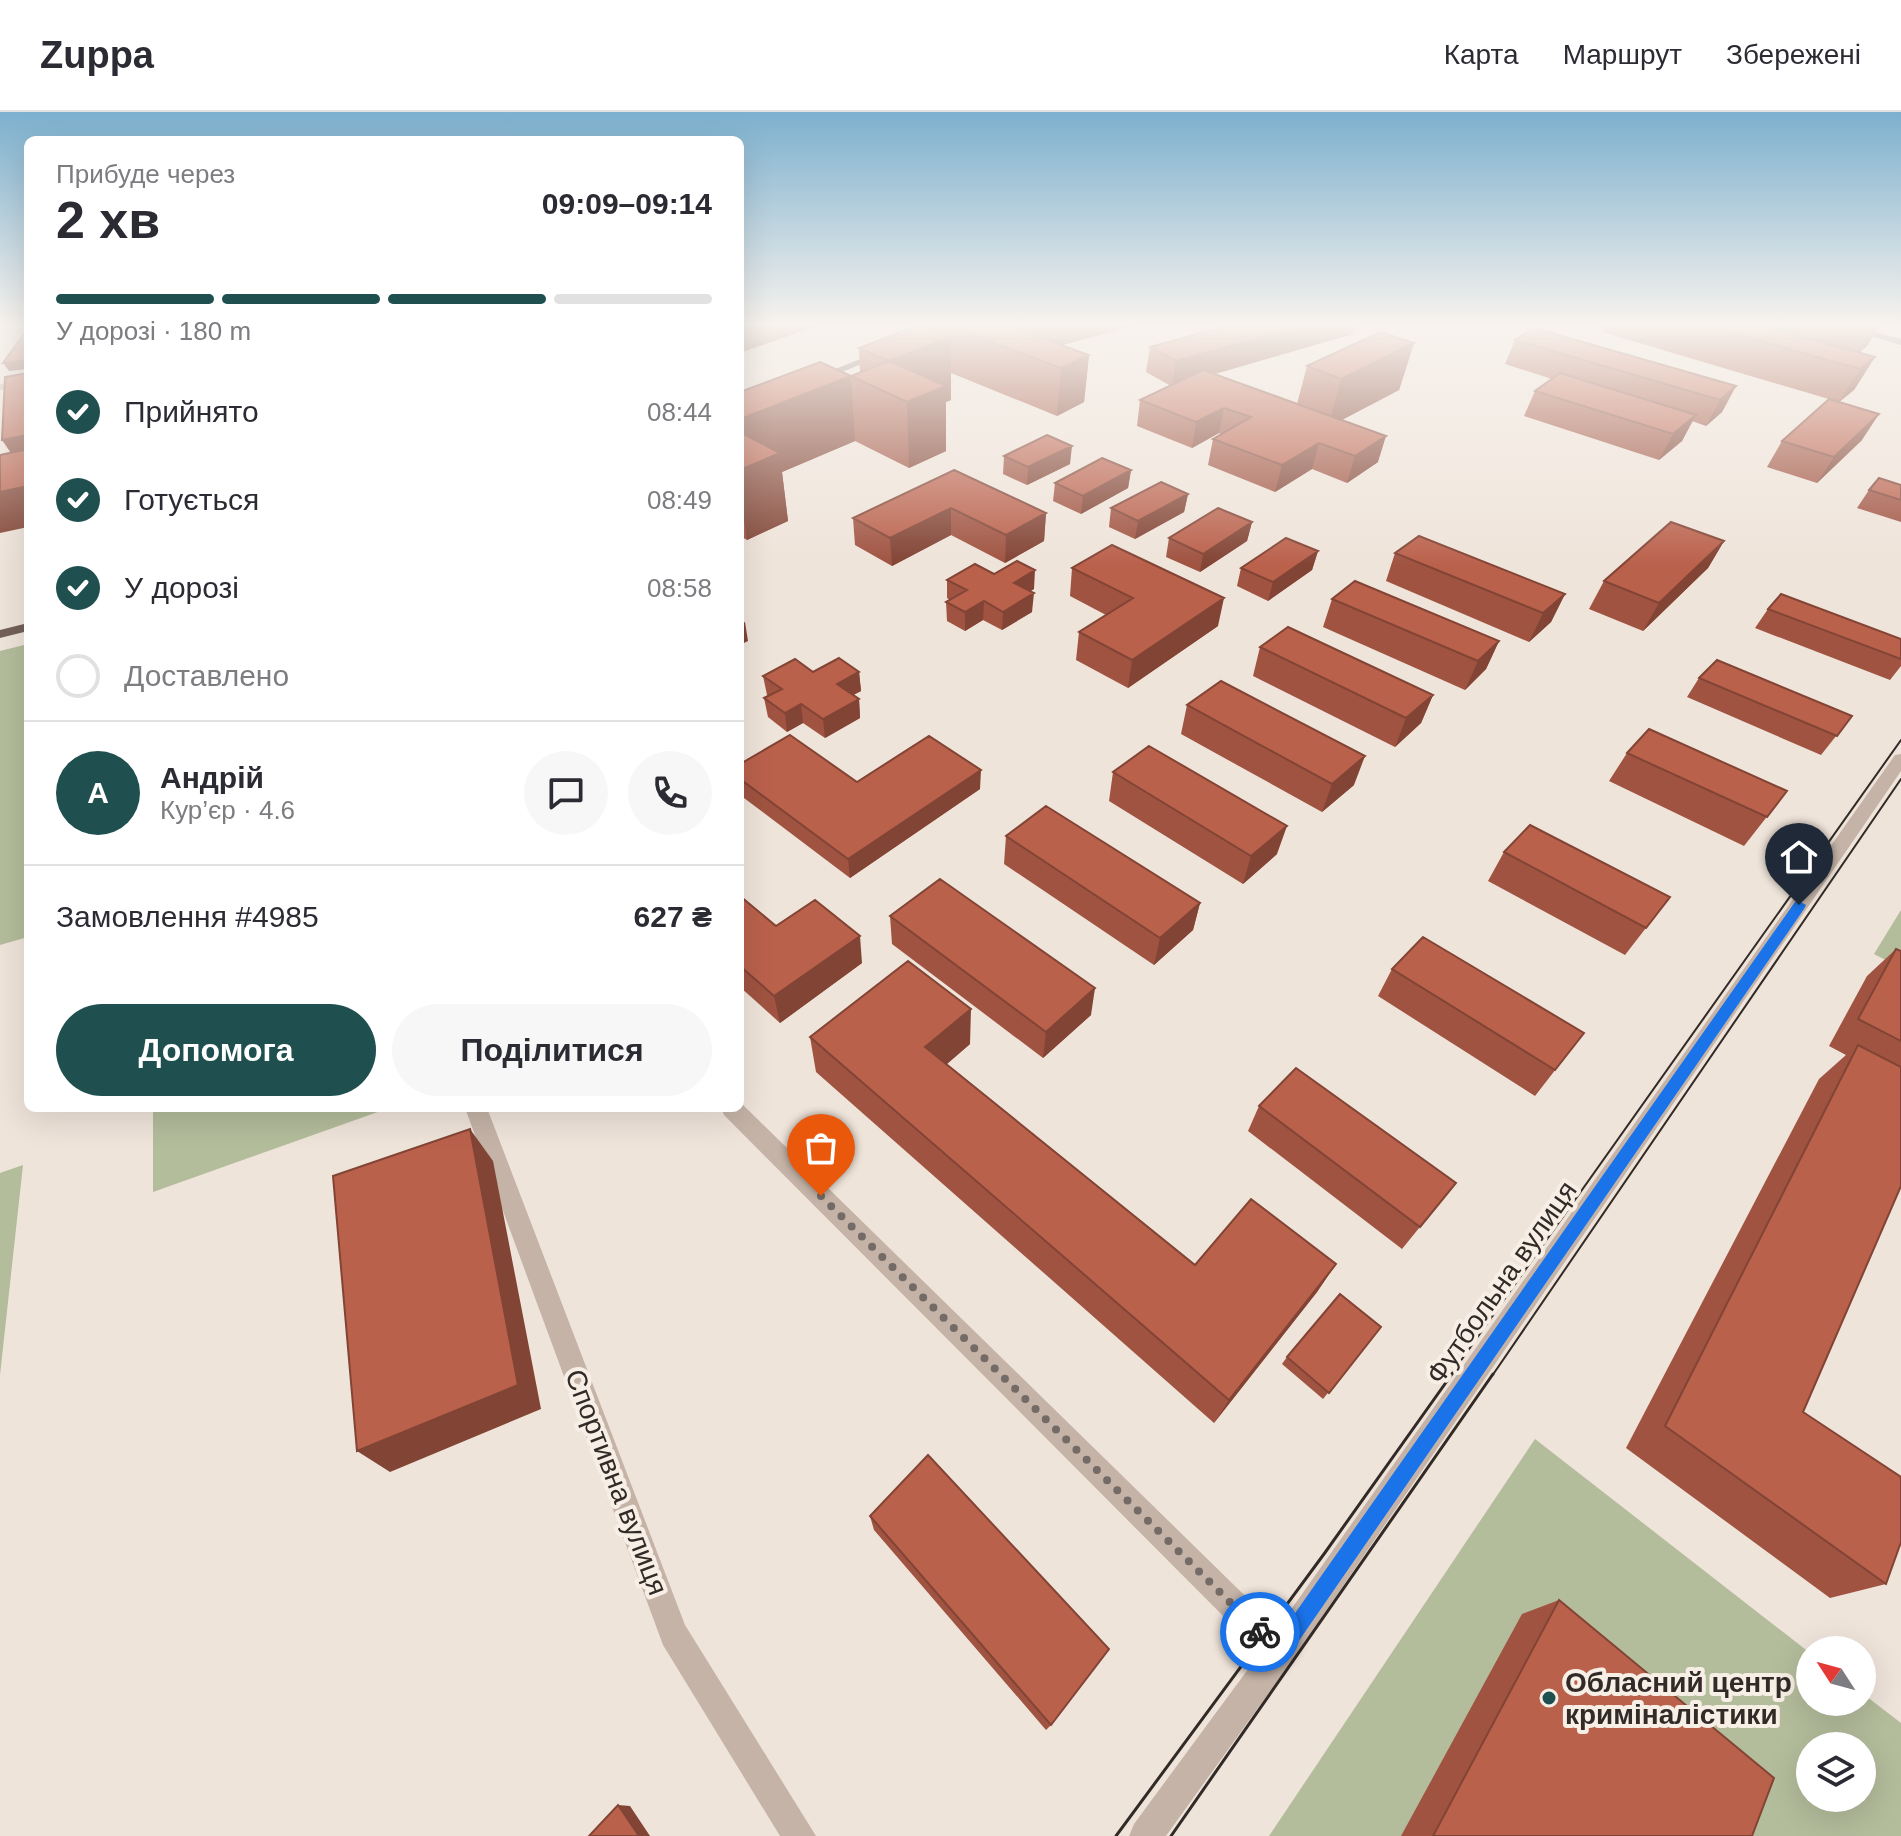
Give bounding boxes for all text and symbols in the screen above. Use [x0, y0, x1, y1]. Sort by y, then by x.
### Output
text: Zuppa [40, 34, 154, 76]
text: Карта [1444, 39, 1519, 70]
text: Маршрут [1563, 39, 1682, 70]
text: Збережені [1726, 39, 1861, 70]
text: Прибуде через [56, 159, 235, 189]
text: 09:09–09:14 [542, 187, 712, 220]
text: 2 хв [56, 191, 160, 249]
text: У дорозі · 180 m [56, 316, 251, 346]
icon: check [56, 390, 100, 434]
text: Прийнято [124, 395, 259, 428]
text: 08:44 [647, 397, 712, 427]
icon: check [56, 478, 100, 522]
text: Готується [124, 483, 259, 516]
text: 08:49 [647, 485, 712, 515]
icon: check [56, 566, 100, 610]
text: У дорозі [124, 571, 239, 604]
text: 08:58 [647, 573, 712, 603]
text: Доставлено [124, 659, 289, 692]
button: chat [524, 751, 608, 835]
button: phone [628, 751, 712, 835]
text: Андрій [160, 761, 264, 794]
text: А [87, 776, 109, 809]
text: Кур’єр · 4.6 [160, 795, 295, 825]
pin [1765, 823, 1833, 905]
icon: home [1777, 835, 1821, 879]
text: Замовлення #4985 [56, 900, 319, 933]
text: 627 ₴ [634, 900, 712, 933]
button: Допомога [56, 1004, 376, 1096]
button: Поділитися [392, 1004, 712, 1096]
pin [787, 1114, 855, 1196]
icon: bag [799, 1126, 843, 1170]
street label: Футбольна вулиця [1420, 1175, 1583, 1389]
street label: Спортивна вулиця [559, 1365, 674, 1599]
courier [1220, 1592, 1300, 1672]
icon: bike [1238, 1610, 1282, 1654]
north arrow [1796, 1636, 1876, 1716]
map controls [1796, 1636, 1876, 1812]
place label: Обласний центр криміналістики [1565, 1667, 1792, 1730]
marker: Обласний центр криміналістики [1540, 1689, 1558, 1707]
button: layers [1796, 1732, 1876, 1812]

